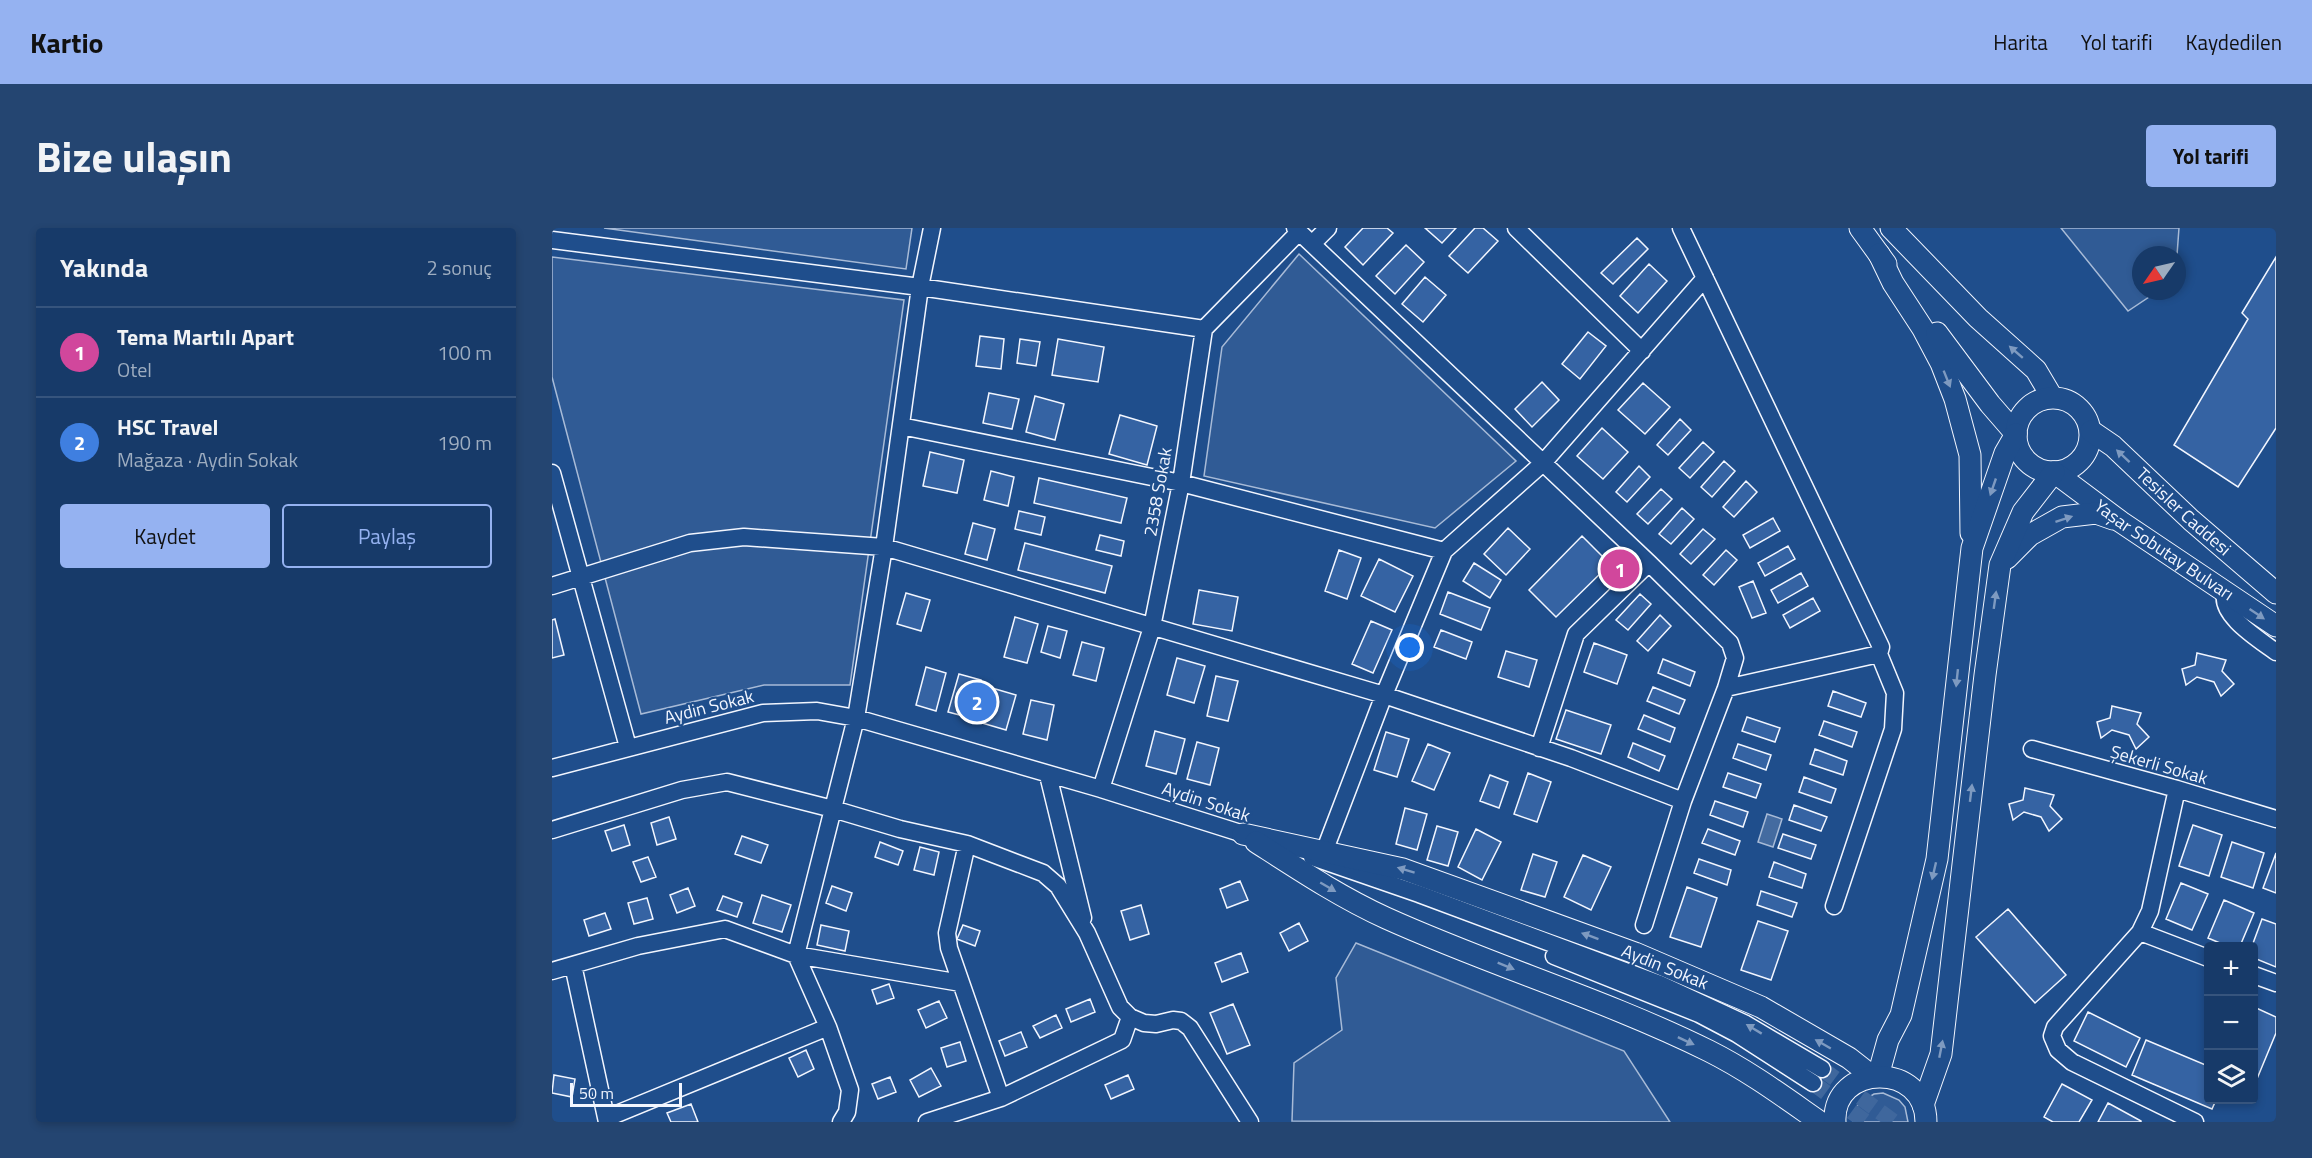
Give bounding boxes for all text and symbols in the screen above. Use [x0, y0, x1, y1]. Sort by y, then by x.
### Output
text: Kartio [30, 21, 104, 64]
text: Harita [1993, 26, 2048, 58]
text: Yol tarifi [2081, 26, 2153, 58]
text: Kaydedilen [2186, 26, 2282, 58]
text: Bize ulaşın [36, 124, 232, 188]
button: Yol tarifi [2146, 125, 2276, 187]
north arrow [2132, 246, 2186, 300]
text: Yakında [60, 248, 148, 287]
text: 2 sonuç [426, 252, 492, 283]
text: Tema Martılı Apart [117, 320, 294, 354]
text: 1 [74, 337, 85, 368]
text: 100 m [437, 337, 492, 368]
one-way arrow [2009, 346, 2024, 359]
text: Otel [117, 354, 152, 385]
one-way arrow [1943, 370, 1953, 388]
text: HSC Travel [117, 410, 218, 444]
text: 2 [74, 427, 85, 458]
text: 190 m [437, 427, 492, 458]
text: Mağaza · Aydin Sokak [117, 444, 298, 475]
street label: 2358 Sokak [1136, 445, 1179, 538]
one-way arrow [2117, 449, 2131, 463]
street label: Tesisler Caddesi [2130, 461, 2237, 562]
one-way arrow [1987, 478, 1997, 496]
street label: Yaşar Sobutay Bulvarı [2089, 492, 2240, 607]
button: Kaydet [60, 504, 270, 568]
button: Paylaş [282, 504, 492, 568]
one-way arrow [2055, 514, 2073, 523]
pin: 1 [1600, 546, 1640, 592]
one-way arrow [1991, 590, 2000, 609]
one-way arrow [2249, 608, 2266, 619]
your location [1395, 633, 1424, 662]
one-way arrow [1952, 669, 1962, 688]
pin: 2 [958, 680, 996, 724]
street label: Aydin Sokak [661, 682, 757, 731]
street label: Şekerli Sokak [2107, 738, 2211, 791]
street label: Aydin Sokak [1158, 775, 1254, 829]
one-way arrow [1967, 784, 1976, 803]
one-way arrow [1929, 862, 1938, 881]
one-way arrow [1397, 865, 1415, 874]
one-way arrow [1320, 882, 1336, 893]
one-way arrow [1580, 931, 1598, 941]
street label: Aydin Sokak [1618, 937, 1713, 996]
map controls [2204, 942, 2258, 1104]
button: + [2204, 942, 2258, 996]
one-way arrow [1498, 961, 1516, 971]
button: − [2204, 996, 2258, 1050]
one-way arrow [1746, 1023, 1762, 1034]
one-way arrow [1678, 1036, 1695, 1045]
one-way arrow [1815, 1039, 1832, 1049]
one-way arrow [1937, 1040, 1946, 1059]
button: layers [2204, 1050, 2258, 1104]
scale bar [570, 1080, 682, 1108]
text: 50 m [579, 1081, 614, 1105]

